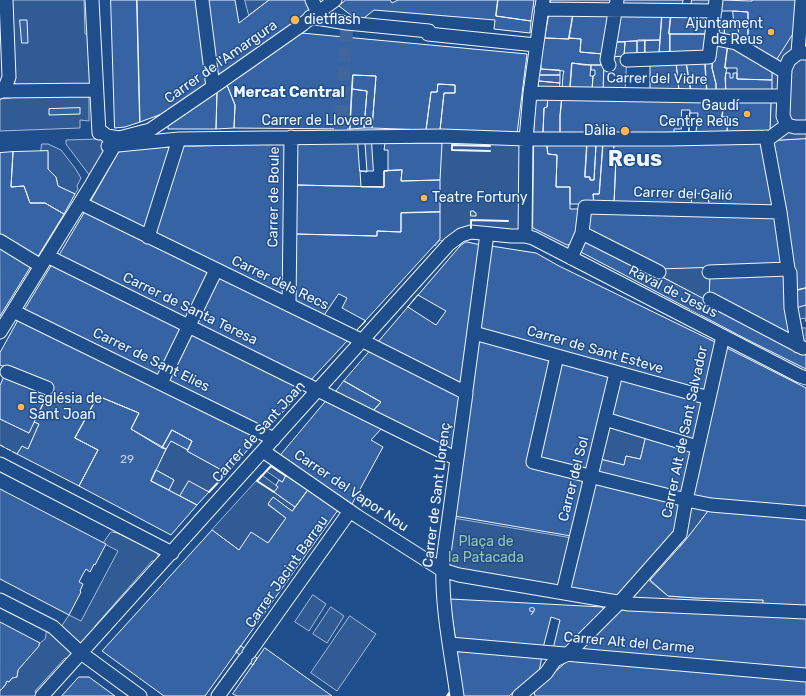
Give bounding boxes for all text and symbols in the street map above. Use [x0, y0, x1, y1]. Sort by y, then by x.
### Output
place label: dietflash [304, 12, 361, 28]
marker: dietflash [289, 14, 301, 26]
place label: Ajuntament de Reus [686, 16, 763, 48]
street label: Carrer de l'Amargura [161, 17, 281, 107]
marker: Ajuntament de Reus [766, 27, 776, 37]
street label: Carrer del Vidre [606, 70, 708, 88]
district label: Mercat Central [233, 84, 345, 102]
place label: Gaudí Centre Reus [659, 98, 739, 130]
marker: Gaudí Centre Reus [742, 109, 752, 119]
street label: Carrer de Llovera [261, 113, 373, 129]
place label: Dàlia [584, 123, 616, 139]
marker: Dàlia [619, 125, 631, 137]
street label: Carrer de Boule [265, 146, 283, 248]
district label: Reus [608, 147, 662, 173]
street label: Carrer del Galió [633, 184, 733, 204]
place label: Teatre Fortuny [432, 190, 527, 206]
marker: Teatre Fortuny [419, 193, 429, 203]
street label: Carrer dels Recs [229, 252, 331, 314]
street label: Raval de Jesus [626, 262, 720, 322]
street label: Carrer de Santa Teresa [120, 269, 260, 349]
street label: Carrer de Sant Esteve [525, 322, 665, 378]
street label: Carrer de Sant Elies [90, 324, 212, 396]
street label: Carrer Alt de Sant Salvador [658, 344, 712, 520]
street label: Carrer de Sant Joan [209, 378, 309, 486]
place label: Església de Sant Joan [29, 391, 102, 424]
marker: Església de Sant Joan [16, 402, 26, 412]
street label: Carrer de Sant Llorenç [420, 422, 454, 568]
street label: Carrer del Sol [555, 435, 593, 523]
street label: Carrer del Vapor Nou [291, 446, 411, 536]
house number: 29 [120, 453, 134, 467]
street label: Carrer Jacint Barrau [242, 513, 332, 631]
park label: Plaça de la Patacada [448, 534, 524, 566]
house number: 9 [528, 605, 536, 619]
street label: Carrer Alt del Carme [563, 629, 695, 657]

